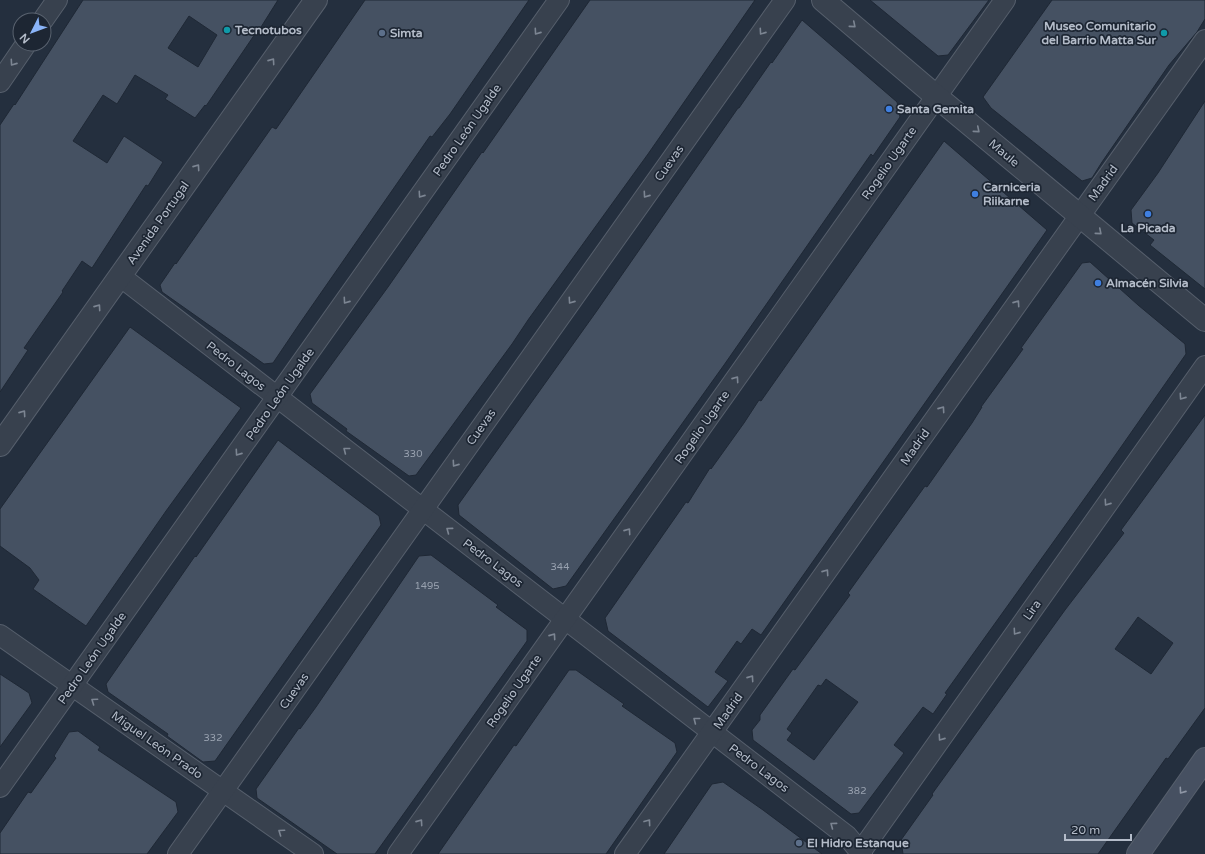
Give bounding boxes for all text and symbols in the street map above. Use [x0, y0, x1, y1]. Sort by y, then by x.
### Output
north arrow [12, 12, 52, 52]
place label: Museo Comunitario del Barrio Matta Sur [1041, 19, 1156, 47]
one-way arrow [848, 21, 856, 28]
place label: Tecnotubos [234, 23, 302, 37]
marker: Tecnotubos [222, 25, 232, 35]
place label: Simta [390, 26, 423, 40]
one-way arrow [760, 27, 767, 34]
marker: Simta [377, 28, 387, 38]
one-way arrow [534, 28, 541, 35]
marker: Museo Comunitario del Barrio Matta Sur [1159, 28, 1169, 38]
text: N [17, 31, 33, 46]
one-way arrow [267, 58, 275, 65]
one-way arrow [10, 59, 18, 66]
street label: Pedro León Ugalde [430, 81, 504, 179]
place label: Santa Gemita [897, 102, 974, 116]
marker: Santa Gemita [884, 104, 894, 114]
street label: Rogelio Ugarte [859, 124, 919, 202]
one-way arrow [973, 126, 980, 133]
street label: Maule [986, 136, 1022, 170]
street label: Cuevas [651, 142, 687, 184]
street label: Madrid [1085, 162, 1121, 204]
one-way arrow [192, 164, 200, 171]
street label: Avenida Portugal [124, 179, 192, 267]
place label: Carniceria Riikarne [983, 180, 1041, 208]
marker: Carniceria Riikarne [970, 189, 980, 199]
one-way arrow [644, 190, 651, 197]
one-way arrow [418, 191, 426, 198]
marker: La Picada [1143, 209, 1153, 219]
place label: La Picada [1120, 221, 1176, 235]
one-way arrow [1094, 227, 1101, 234]
place label: Almacén Silvia [1106, 276, 1189, 290]
marker: Almacén Silvia [1093, 278, 1103, 288]
one-way arrow [569, 296, 576, 303]
one-way arrow [343, 297, 350, 304]
one-way arrow [1012, 300, 1020, 307]
one-way arrow [93, 305, 100, 312]
street label: Pedro Lagos [204, 339, 269, 394]
street label: Pedro León Ugalde [243, 345, 317, 443]
one-way arrow [731, 376, 739, 383]
street label: Rogelio Ugarte [672, 388, 732, 466]
one-way arrow [1180, 393, 1187, 400]
street label: Cuevas [463, 406, 499, 448]
one-way arrow [937, 406, 945, 413]
one-way arrow [18, 411, 25, 418]
street label: Madrid [897, 426, 933, 468]
one-way arrow [236, 448, 243, 455]
one-way arrow [343, 448, 350, 455]
house number: 330 [404, 448, 422, 460]
one-way arrow [453, 459, 460, 466]
one-way arrow [1105, 499, 1112, 506]
one-way arrow [446, 527, 453, 534]
one-way arrow [623, 528, 630, 535]
street label: Pedro Lagos [460, 536, 526, 590]
house number: 344 [551, 561, 569, 573]
one-way arrow [821, 569, 829, 576]
house number: 1495 [414, 580, 440, 592]
street label: Lira [1020, 597, 1044, 623]
street label: Pedro León Ugalde [55, 609, 129, 707]
one-way arrow [1014, 628, 1021, 635]
one-way arrow [548, 634, 555, 641]
street label: Rogelio Ugarte [484, 652, 544, 730]
street label: Cuevas [276, 670, 312, 712]
one-way arrow [746, 675, 754, 682]
street label: Madrid [710, 690, 746, 732]
one-way arrow [91, 698, 98, 706]
street label: Miguel León Prado [109, 708, 205, 782]
one-way arrow [693, 717, 700, 725]
house number: 332 [204, 732, 222, 744]
one-way arrow [939, 734, 946, 741]
street label: Pedro Lagos [726, 741, 792, 795]
house number: 382 [848, 785, 866, 797]
one-way arrow [1179, 787, 1187, 794]
scale bar [1065, 816, 1131, 842]
one-way arrow [415, 820, 422, 827]
one-way arrow [643, 820, 650, 827]
one-way arrow [830, 822, 837, 829]
text: 20 m [1071, 823, 1100, 837]
one-way arrow [278, 829, 285, 837]
place label: El Hidro Estanque [807, 836, 909, 851]
marker: El Hidro Estanque [794, 838, 804, 848]

